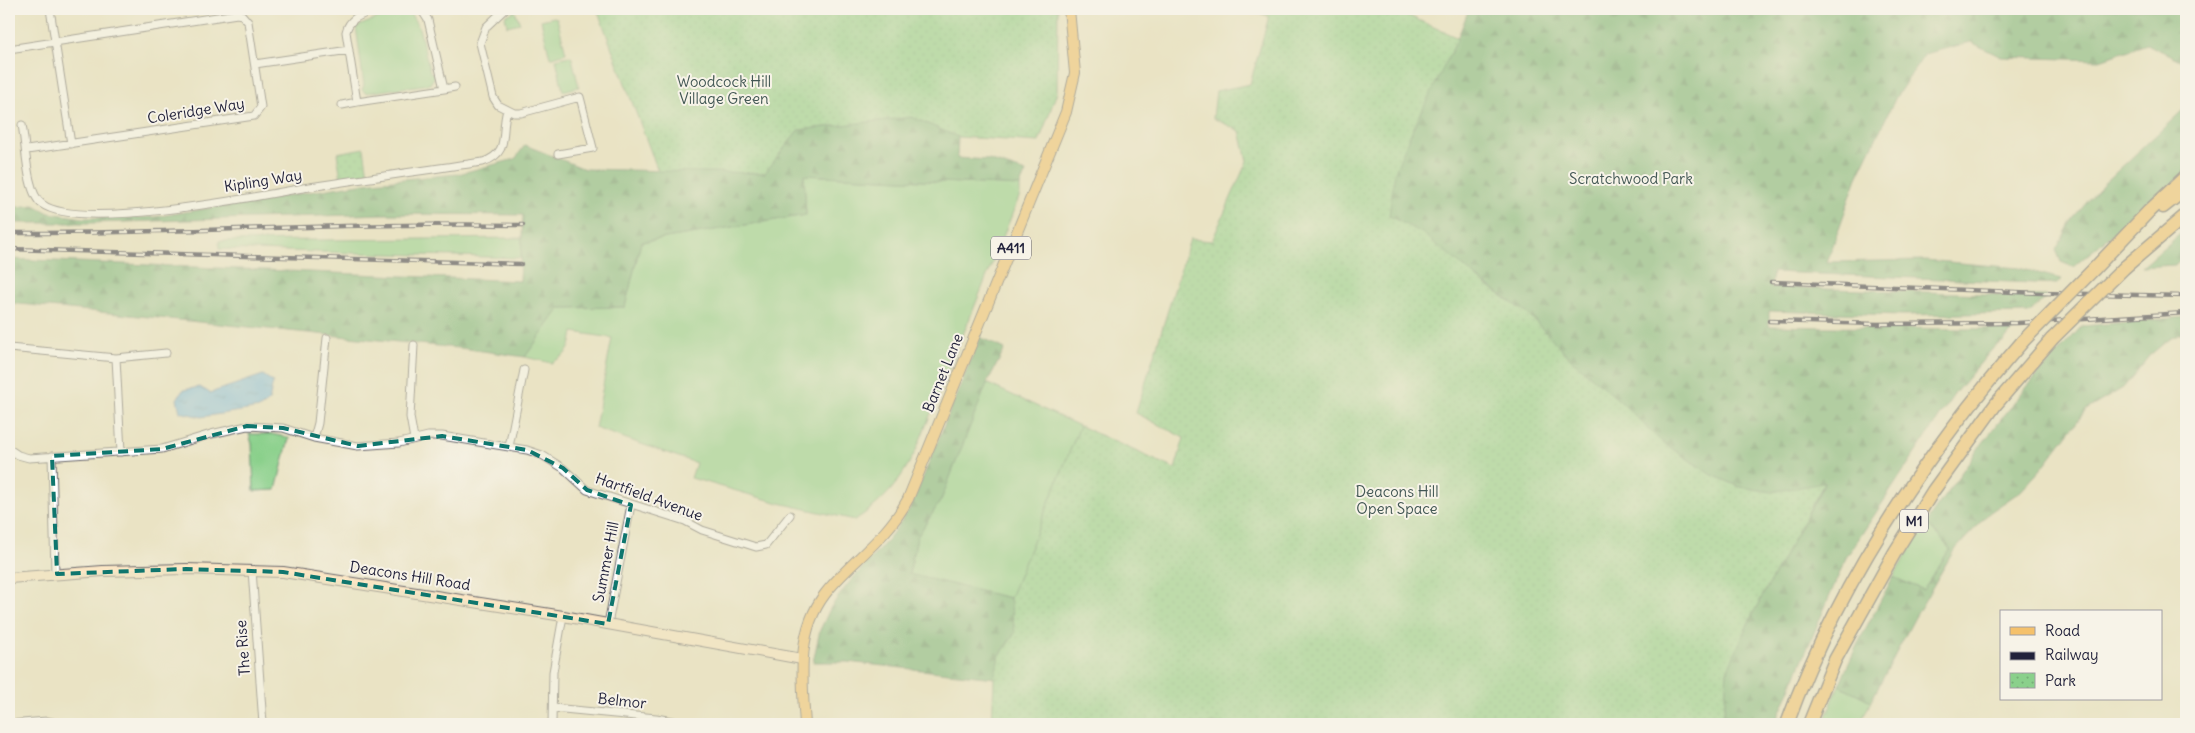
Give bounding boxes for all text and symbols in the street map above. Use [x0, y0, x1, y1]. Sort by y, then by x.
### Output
park label: Woodcock Hill Village Green [677, 72, 771, 108]
street label: Coleridge Way [146, 93, 246, 128]
street label: Kipling Way [223, 165, 303, 196]
park label: Scratchwood Park [1569, 169, 1693, 188]
road number: A411 [991, 237, 1031, 260]
street label: Barnet Lane [918, 331, 967, 415]
street label: Hartfield Avenue [593, 468, 705, 525]
park label: Deacons Hill Open Space [1355, 482, 1439, 518]
road number: M1 [1900, 510, 1928, 532]
street label: Summer Hill [588, 520, 623, 604]
street label: Deacons Hill Road [348, 557, 472, 594]
legend [2000, 610, 2162, 700]
street label: The Rise [231, 619, 254, 677]
text: Road [2045, 621, 2080, 640]
text: Railway [2045, 645, 2099, 664]
text: Park [2045, 671, 2076, 690]
street label: Belmor [597, 688, 647, 713]

